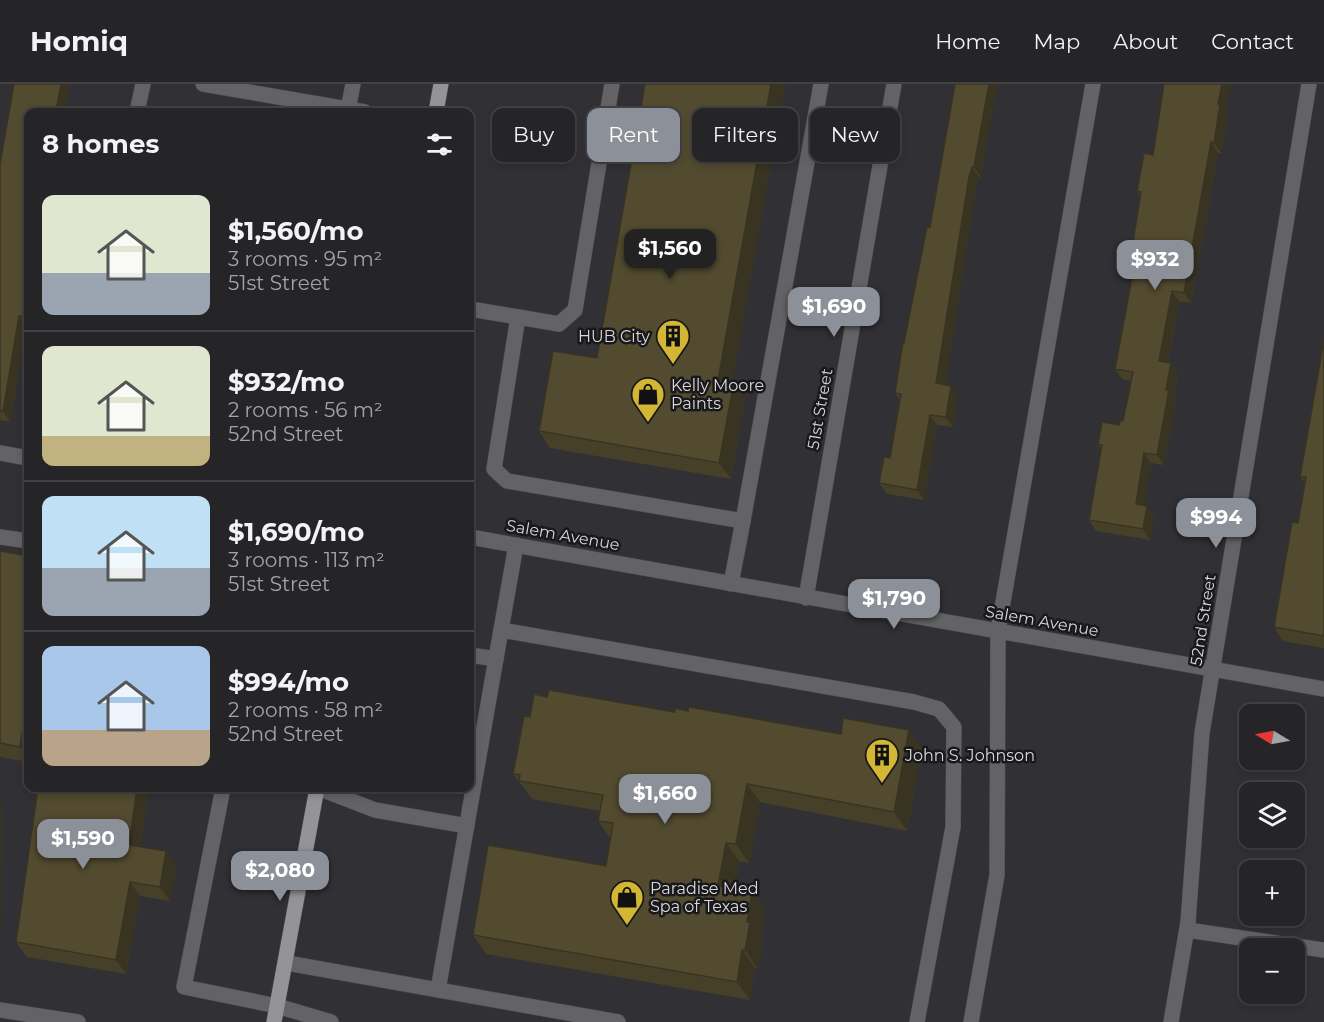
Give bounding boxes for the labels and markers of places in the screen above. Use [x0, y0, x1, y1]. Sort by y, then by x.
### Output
pin: $1,560 [621, 229, 719, 280]
pin: $932 [1119, 240, 1191, 291]
pin: $1,690 [785, 287, 883, 338]
building icon: HUB City [655, 318, 691, 365]
place label: HUB City [578, 327, 650, 346]
shop icon: Kelly Moore Paints [630, 376, 666, 423]
place label: Kelly Moore Paints [671, 376, 764, 413]
pin: $994 [1180, 498, 1252, 549]
pin: $1,790 [845, 579, 943, 630]
building icon: John S. Johnson [864, 737, 900, 784]
place label: John S. Johnson [904, 746, 1035, 765]
pin: $1,660 [616, 774, 714, 825]
pin: $1,590 [34, 819, 132, 870]
pin: $2,080 [231, 851, 329, 902]
shop icon: Paradise Med Spa of Texas [609, 879, 645, 926]
place label: Paradise Med Spa of Texas [650, 879, 759, 916]

